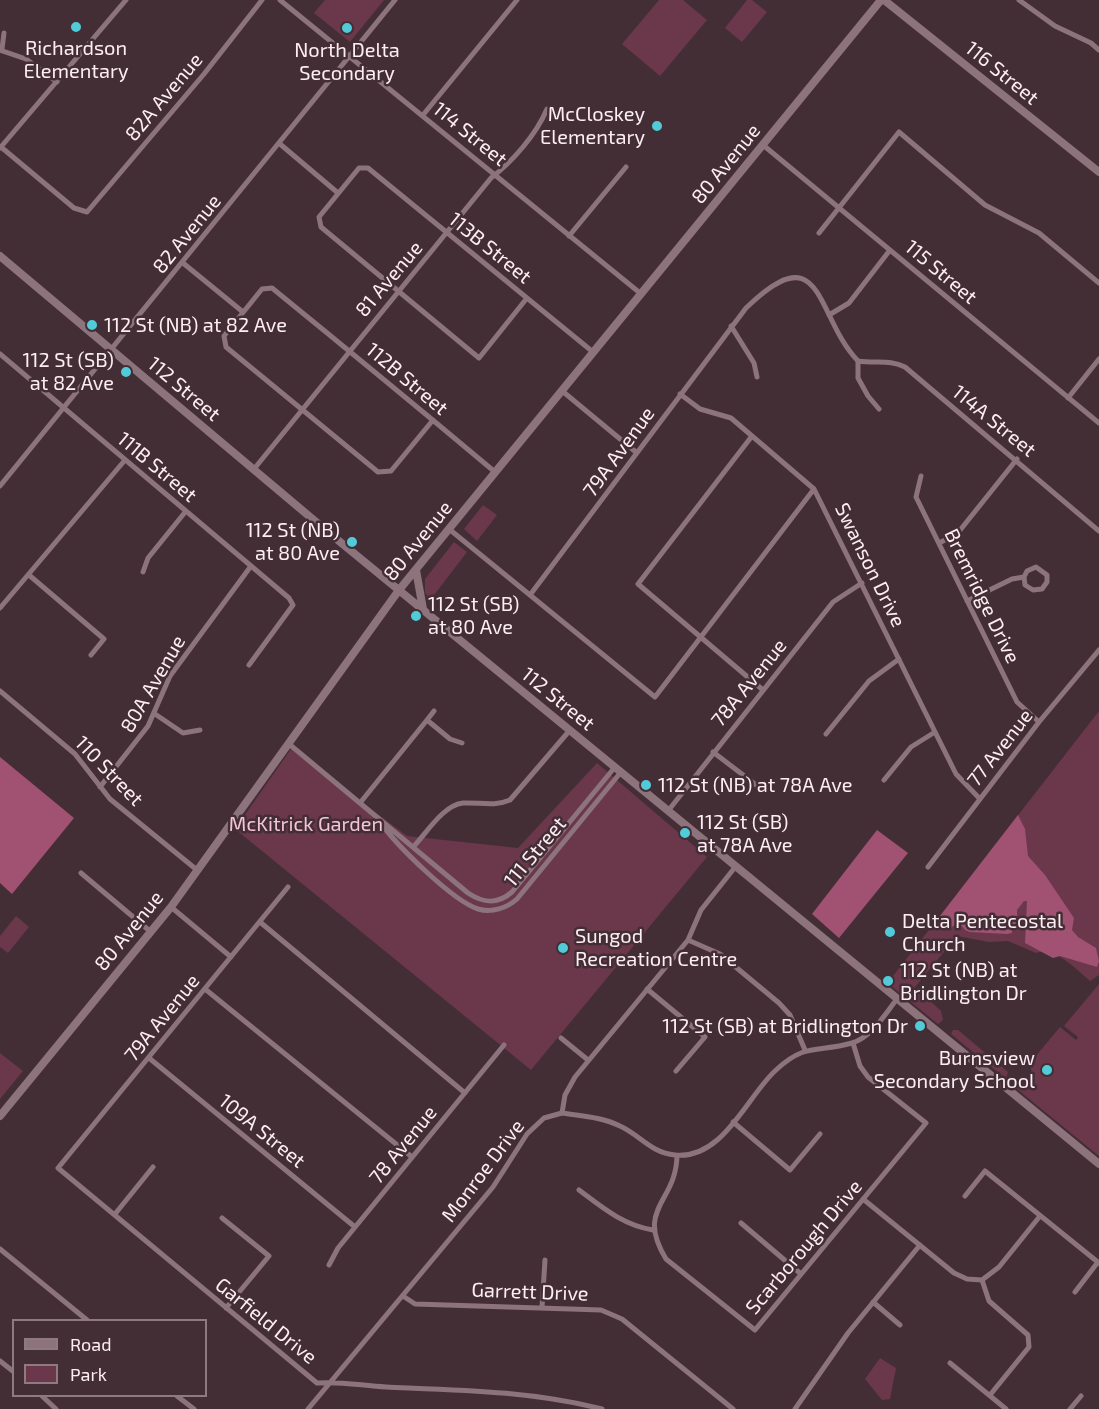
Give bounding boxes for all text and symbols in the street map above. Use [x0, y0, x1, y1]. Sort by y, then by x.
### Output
marker: Richardson Elementary [69, 20, 83, 34]
marker: North Delta Secondary [340, 21, 354, 35]
place label: Richardson Elementary [24, 36, 128, 83]
street label: 116 Street [960, 36, 1044, 110]
place label: North Delta Secondary [294, 38, 400, 85]
street label: 82A Avenue [120, 48, 208, 146]
street label: 114 Street [428, 97, 512, 171]
place label: McCloskey Elementary [540, 102, 645, 149]
marker: McCloskey Elementary [650, 119, 664, 133]
street label: 80 Avenue [687, 119, 765, 209]
street label: 82 Avenue [148, 190, 226, 278]
street label: 113B Street [444, 207, 536, 289]
street label: 115 Street [900, 235, 982, 309]
street label: 81 Avenue [350, 236, 428, 322]
place label: 112 St (NB) at 82 Ave [104, 313, 287, 337]
marker: 112 St (NB) at 82 Ave [85, 318, 99, 332]
street label: 112B Street [361, 338, 453, 420]
place label: 112 St (SB) at 82 Ave [23, 348, 114, 395]
street label: 112 Street [143, 352, 225, 426]
marker: 112 St (SB) at 82 Ave [119, 365, 133, 379]
street label: 114A Street [947, 380, 1041, 462]
street label: 79A Avenue [578, 402, 660, 502]
street label: 111B Street [112, 427, 202, 507]
street label: 80 Avenue [379, 496, 457, 586]
street label: Swanson Drive [830, 499, 910, 631]
place label: 112 St (NB) at 80 Ave [246, 518, 340, 565]
street label: Bremridge Drive [939, 525, 1025, 667]
marker: 112 St (NB) at 80 Ave [345, 535, 359, 549]
place label: 112 St (SB) at 80 Ave [428, 592, 519, 639]
marker: 112 St (SB) at 80 Ave [409, 609, 423, 623]
street label: 80A Avenue [116, 631, 190, 737]
street label: 78A Avenue [706, 634, 792, 732]
street label: 112 Street [517, 662, 599, 736]
street label: 77 Avenue [962, 704, 1038, 792]
street label: 110 Street [70, 731, 148, 811]
place label: 112 St (NB) at 78A Ave [658, 773, 852, 797]
marker: 112 St (NB) at 78A Ave [639, 778, 653, 792]
place label: 112 St (SB) at 78A Ave [697, 810, 793, 857]
park label: McKitrick Garden [229, 812, 383, 836]
street label: 111 Street [499, 812, 571, 892]
marker: 112 St (SB) at 78A Ave [678, 826, 692, 840]
street label: 80 Avenue [90, 886, 168, 976]
place label: Delta Pentecostal Church [902, 909, 1063, 956]
place label: Sungod Recreation Centre [575, 924, 737, 971]
marker: Delta Pentecostal Church [883, 925, 897, 939]
marker: Sungod Recreation Centre [556, 941, 570, 955]
place label: 112 St (NB) at Bridlington Dr [900, 958, 1027, 1005]
street label: 79A Avenue [119, 969, 205, 1067]
marker: 112 St (NB) at Bridlington Dr [881, 974, 895, 988]
place label: 112 St (SB) at Bridlington Dr [662, 1014, 908, 1038]
marker: 112 St (SB) at Bridlington Dr [913, 1019, 927, 1033]
place label: Burnsview Secondary School [874, 1046, 1035, 1093]
marker: Burnsview Secondary School [1040, 1063, 1054, 1077]
street label: 109A Street [214, 1089, 310, 1173]
street label: 78 Avenue [364, 1101, 442, 1189]
street label: Monroe Drive [437, 1115, 529, 1227]
street label: Scarborough Drive [741, 1175, 867, 1319]
street label: Garfield Drive [210, 1273, 322, 1369]
street label: Garrett Drive [471, 1278, 589, 1306]
legend [12, 1319, 207, 1397]
text: Road [70, 1333, 111, 1355]
text: Park [70, 1363, 107, 1385]

